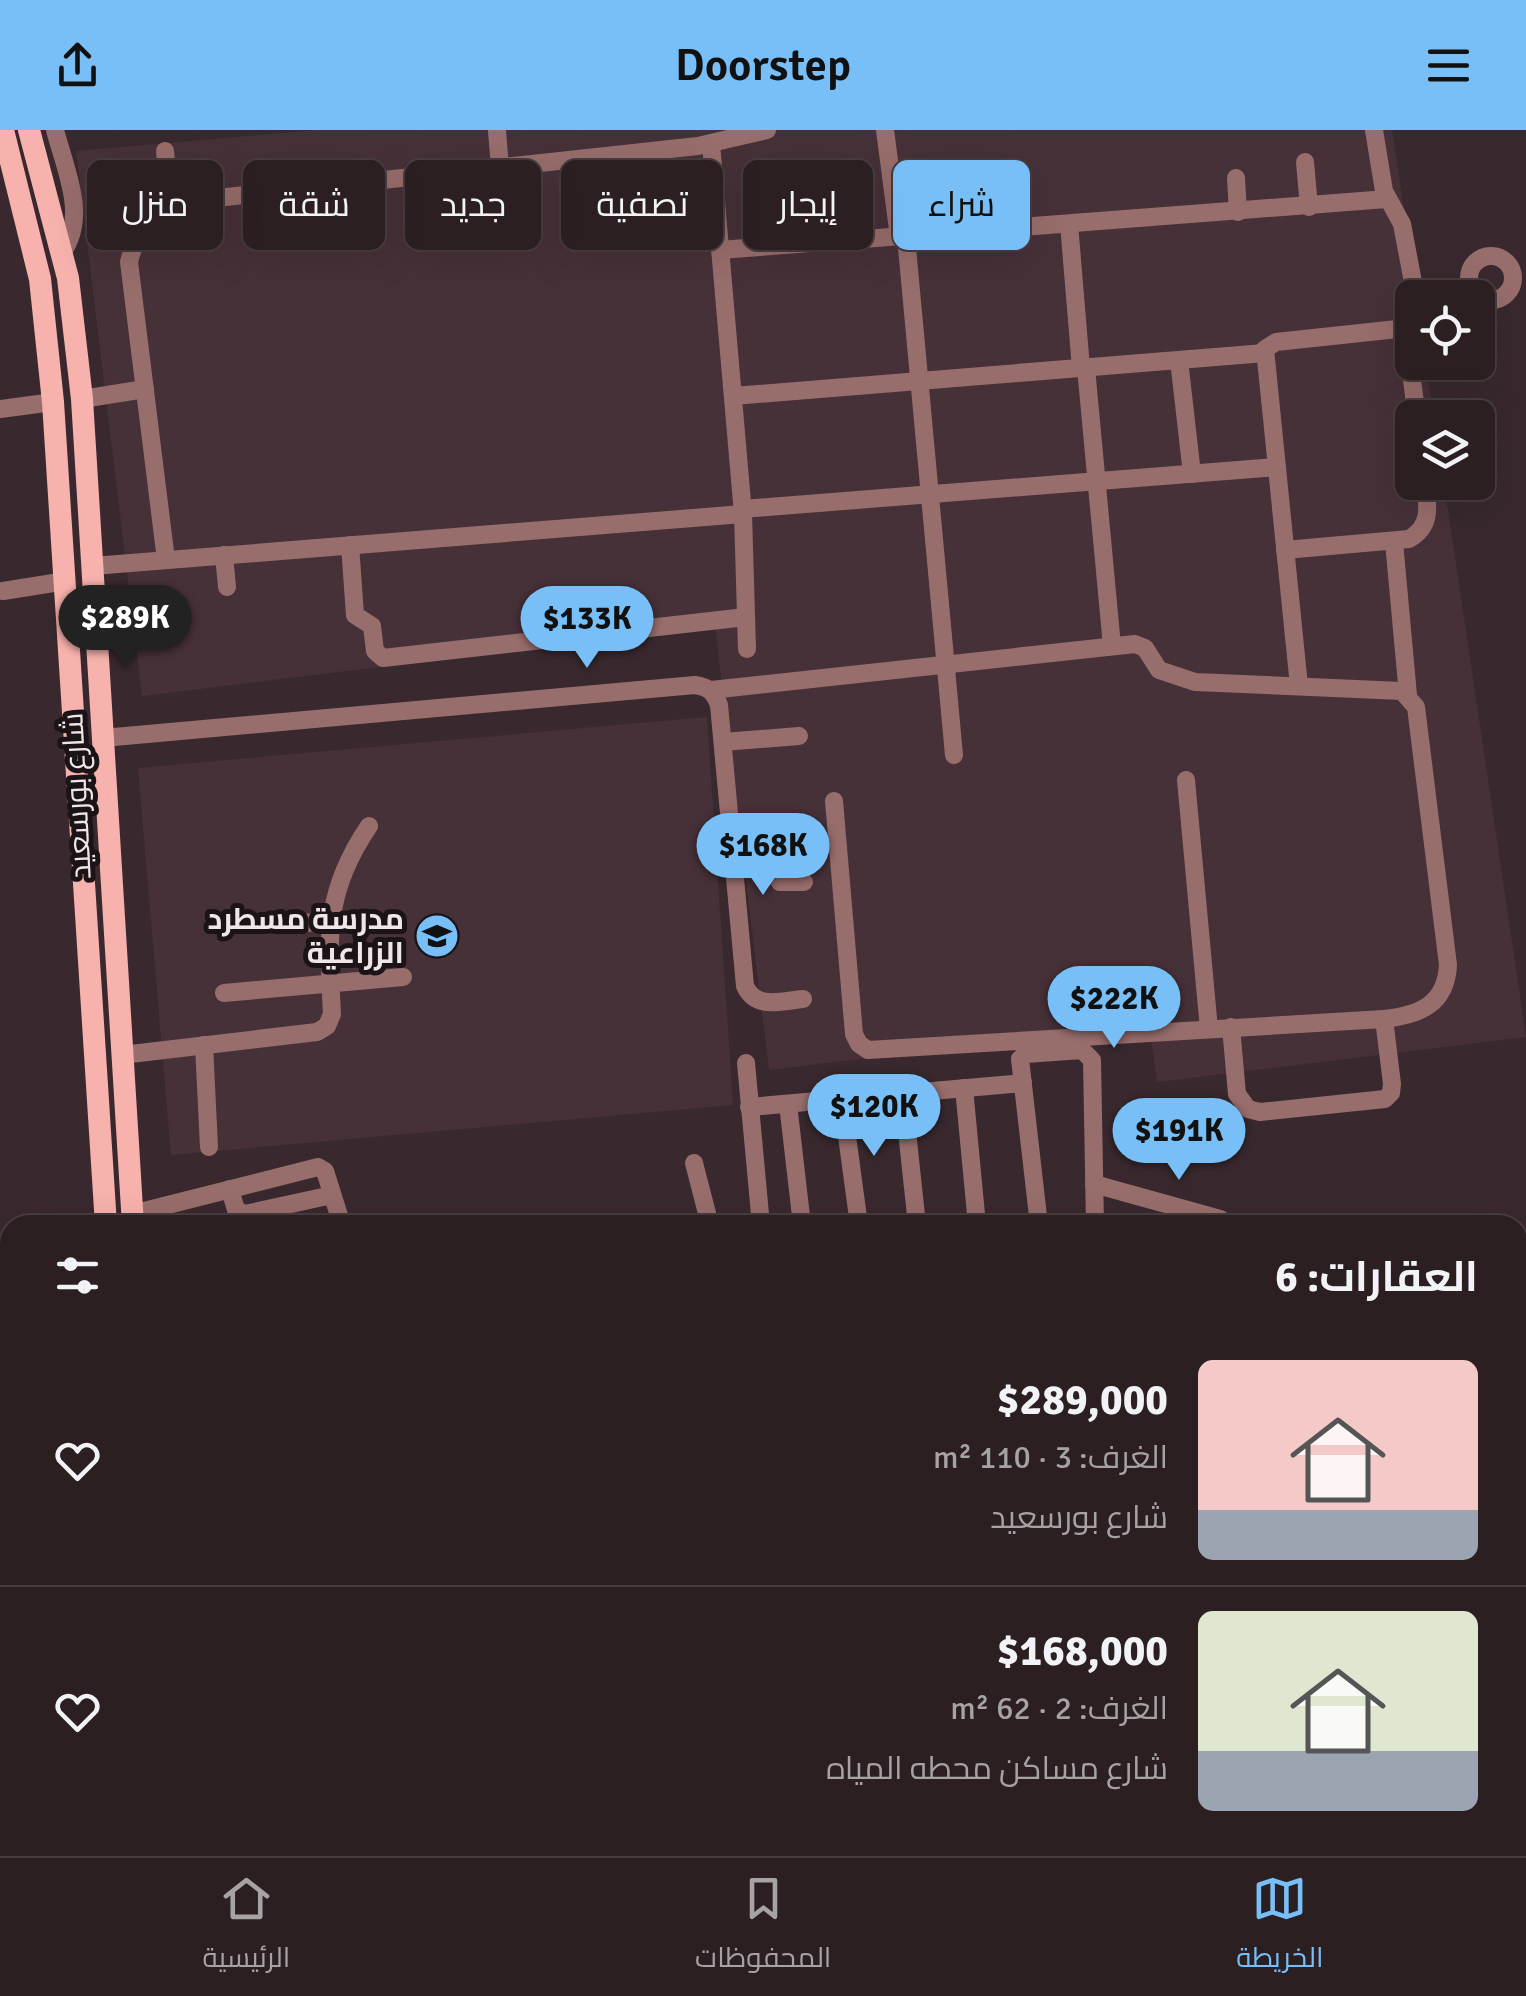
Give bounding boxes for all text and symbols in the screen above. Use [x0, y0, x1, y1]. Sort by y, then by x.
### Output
icon: share [50, 38, 105, 93]
text: Doorstep [675, 38, 851, 93]
icon: menu [1421, 38, 1476, 93]
chip: منزل [87, 160, 223, 250]
chip: شقة [243, 160, 385, 250]
chip: جديد [405, 160, 541, 250]
chip: تصفية [561, 160, 723, 250]
chip: إيجار [743, 160, 873, 250]
chip: شراء [893, 160, 1030, 250]
map controls [1395, 280, 1495, 500]
button: locate [1395, 280, 1495, 380]
button: layers [1395, 400, 1495, 500]
pin: $289K [55, 585, 195, 670]
pin: $133K [517, 586, 657, 671]
text: $289K [81, 598, 169, 637]
text: $133K [543, 599, 631, 638]
street label: شارع بورسعيد [54, 712, 101, 880]
pin: $168K [693, 813, 833, 898]
text: $168K [719, 826, 807, 865]
place label: مدرسة مسطرد الزراعية [208, 901, 404, 972]
school or university icon: مدرسة مسطرد الزراعية [414, 913, 460, 959]
pin: $222K [1044, 966, 1184, 1051]
text: $222K [1070, 979, 1158, 1018]
pin: $120K [804, 1074, 944, 1159]
text: $120K [830, 1087, 918, 1126]
pin: $191K [1109, 1098, 1249, 1183]
text: $191K [1135, 1111, 1223, 1150]
icon: filters [50, 1248, 105, 1303]
text: العقارات: 6 [1275, 1252, 1478, 1303]
text: $289,000 [997, 1375, 1168, 1426]
icon: home [1278, 1400, 1398, 1520]
icon: heart [50, 1433, 105, 1488]
text: الغرف: 3 · 110 m² [933, 1438, 1168, 1477]
text: شارع بورسعيد [990, 1498, 1168, 1537]
text: $168,000 [997, 1626, 1168, 1677]
icon: home [1278, 1651, 1398, 1771]
icon: heart [50, 1684, 105, 1739]
text: الغرف: 2 · 62 m² [950, 1689, 1168, 1728]
text: شارع مساكن محطه المياه [826, 1749, 1168, 1788]
tab: الرئيسية [202, 1871, 290, 1983]
tab: المحفوظات [695, 1871, 831, 1983]
tab: الخريطة [1236, 1871, 1324, 1983]

